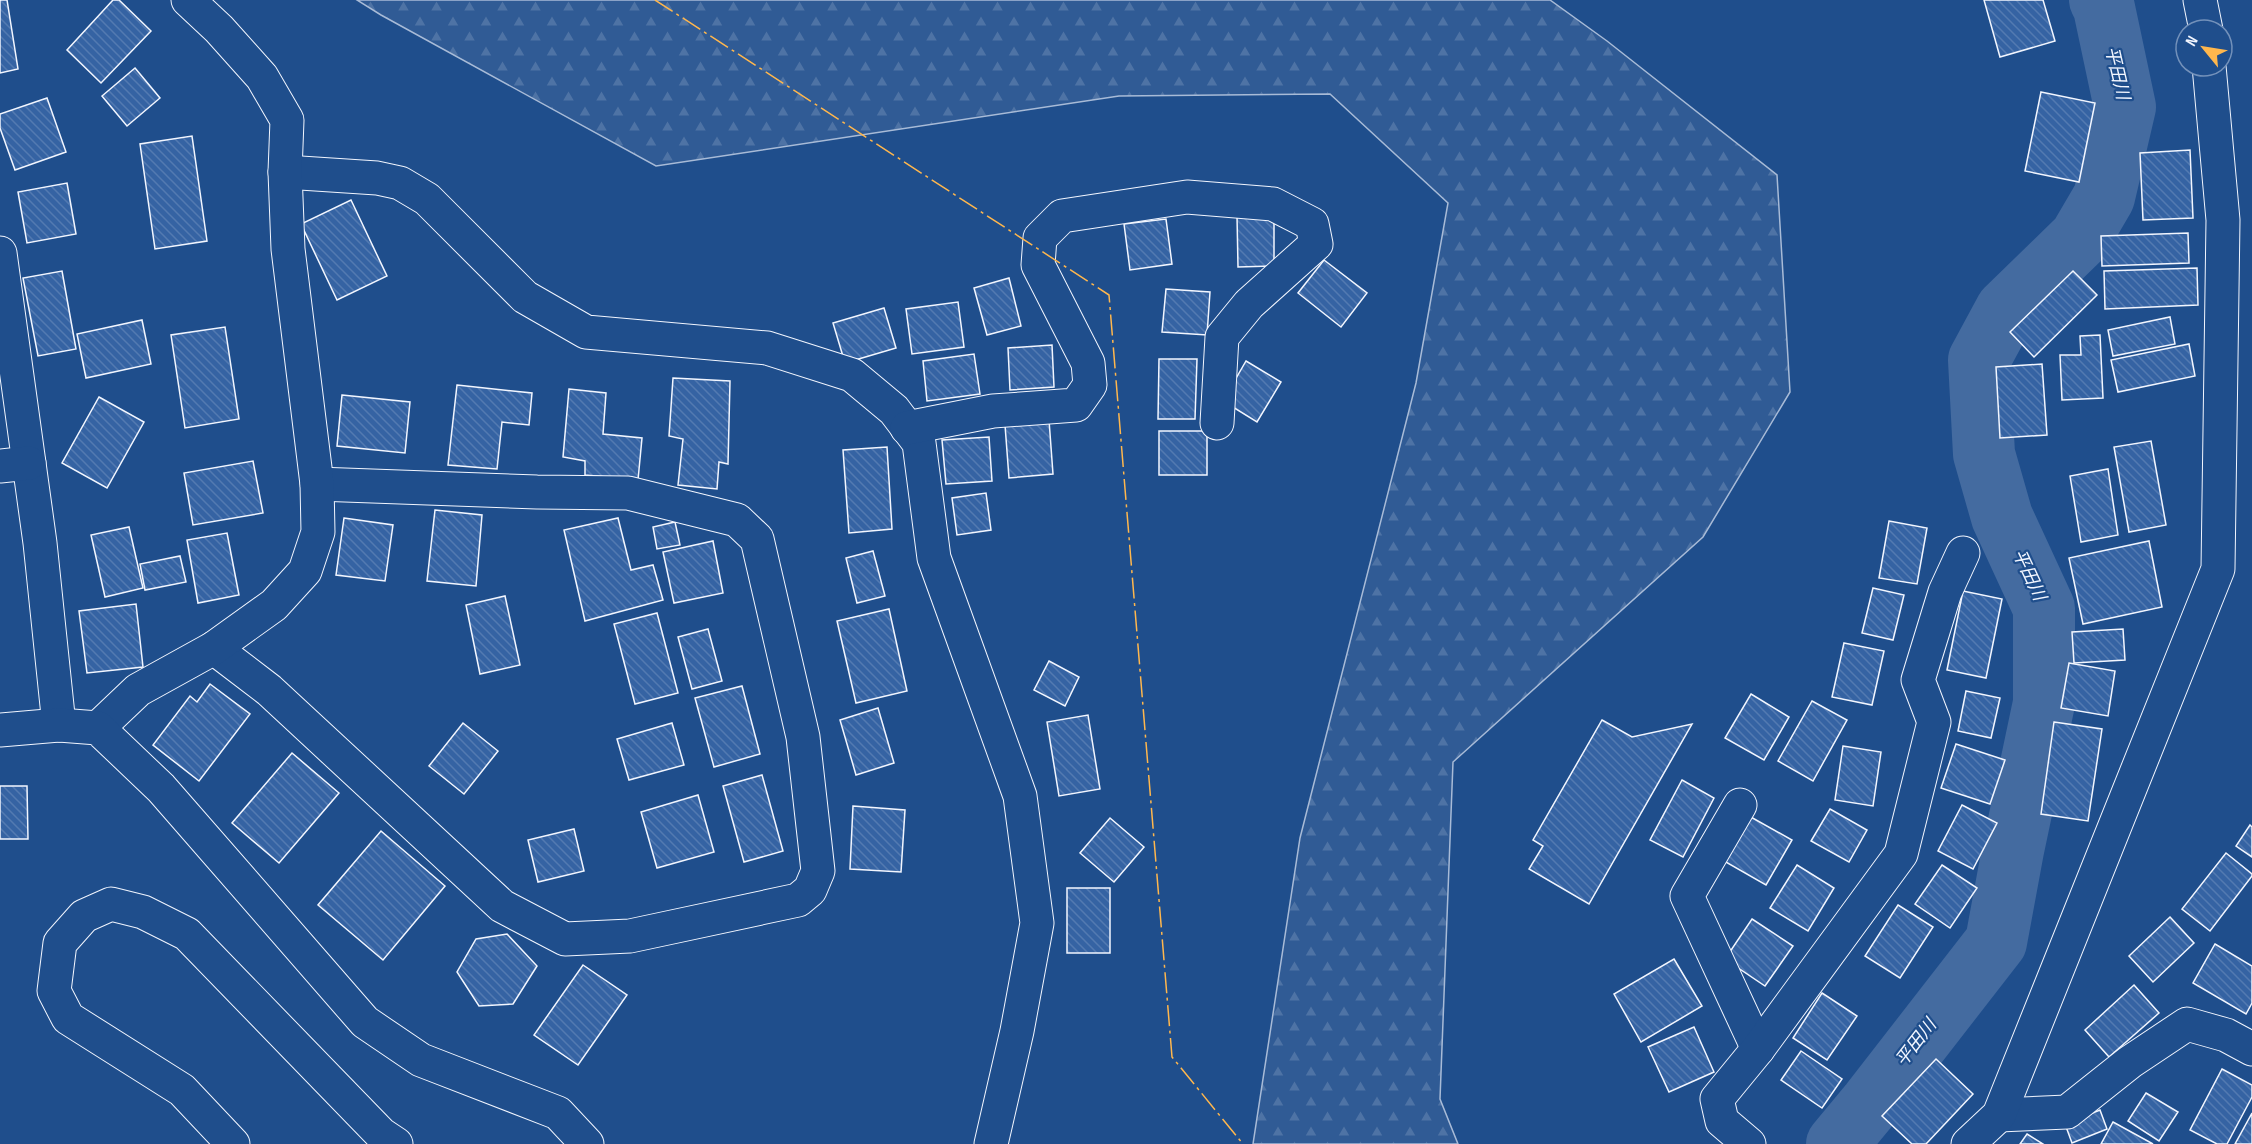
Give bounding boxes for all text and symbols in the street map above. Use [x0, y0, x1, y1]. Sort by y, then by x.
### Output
north arrow [2174, 18, 2234, 78]
text: N [2182, 33, 2203, 50]
water label: 平田川 [2101, 44, 2134, 104]
water label: 平田川 [2008, 546, 2051, 606]
water label: 平田川 [1891, 1014, 1942, 1071]

